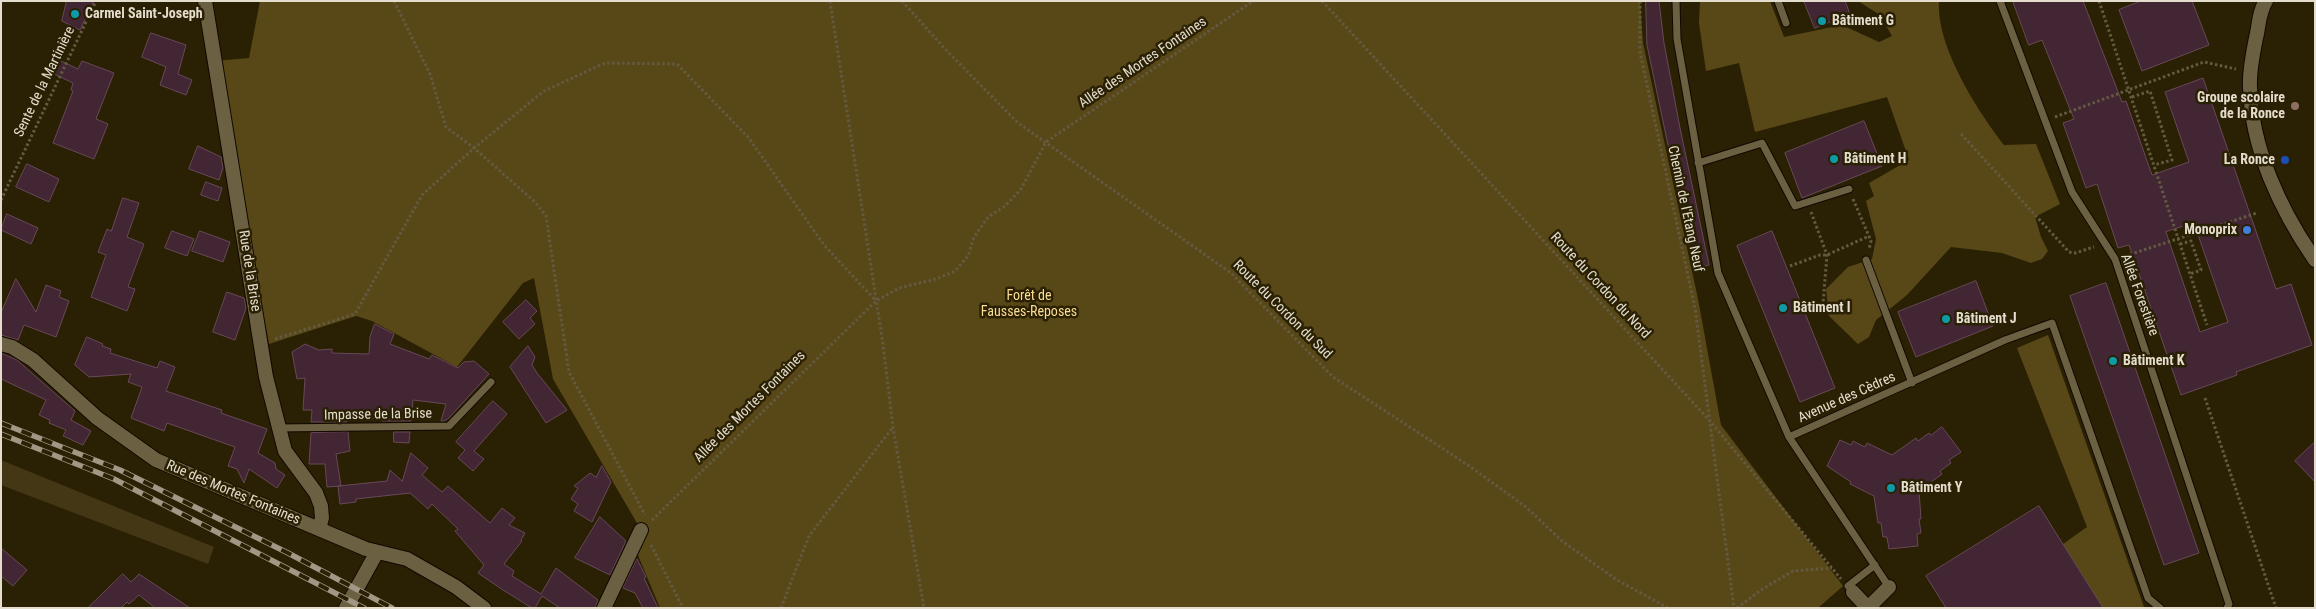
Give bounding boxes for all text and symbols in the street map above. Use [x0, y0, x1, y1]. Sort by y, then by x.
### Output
place label: Carmel Saint-Joseph [85, 6, 203, 22]
marker: Carmel Saint-Joseph [69, 8, 81, 20]
place label: Bâtiment G [1832, 13, 1894, 29]
street label: Allée des Mortes Fontaines [1076, 14, 1210, 112]
marker: Bâtiment G [1816, 15, 1828, 27]
street label: Sente de la Martinière [11, 24, 79, 140]
place label: Groupe scolaire de la Ronce [2197, 90, 2285, 122]
marker: Groupe scolaire de la Ronce [2289, 100, 2301, 112]
street label: Chemin de l'Etang Neuf [1663, 144, 1707, 274]
place label: Bâtiment H [1844, 151, 1906, 167]
place label: La Ronce [2224, 152, 2275, 168]
marker: Bâtiment H [1828, 153, 1840, 165]
marker: La Ronce [2279, 154, 2291, 166]
place label: Monoprix [2184, 222, 2237, 238]
marker: Monoprix [2241, 224, 2253, 236]
street label: Rue de la Brise [234, 229, 264, 313]
street label: Route du Cordon du Nord [1547, 229, 1653, 343]
street label: Allée Forestière [2116, 252, 2162, 338]
street label: Route du Cordon du Sud [1229, 257, 1335, 363]
park label: Forêt de Fausses-Reposes [981, 288, 1077, 321]
place label: Bâtiment I [1793, 300, 1851, 316]
marker: Bâtiment I [1777, 302, 1789, 314]
place label: Bâtiment J [1956, 311, 2017, 327]
marker: Bâtiment J [1940, 313, 1952, 325]
street label: Allée des Mortes Fontaines [691, 348, 809, 466]
place label: Bâtiment K [2123, 353, 2185, 369]
marker: Bâtiment K [2107, 355, 2119, 367]
street label: Avenue des Cèdres [1796, 369, 1898, 427]
street label: Impasse de la Brise [324, 406, 432, 424]
street label: Rue des Mortes Fontaines [164, 457, 302, 529]
place label: Bâtiment Y [1901, 480, 1962, 496]
marker: Bâtiment Y [1885, 482, 1897, 494]

